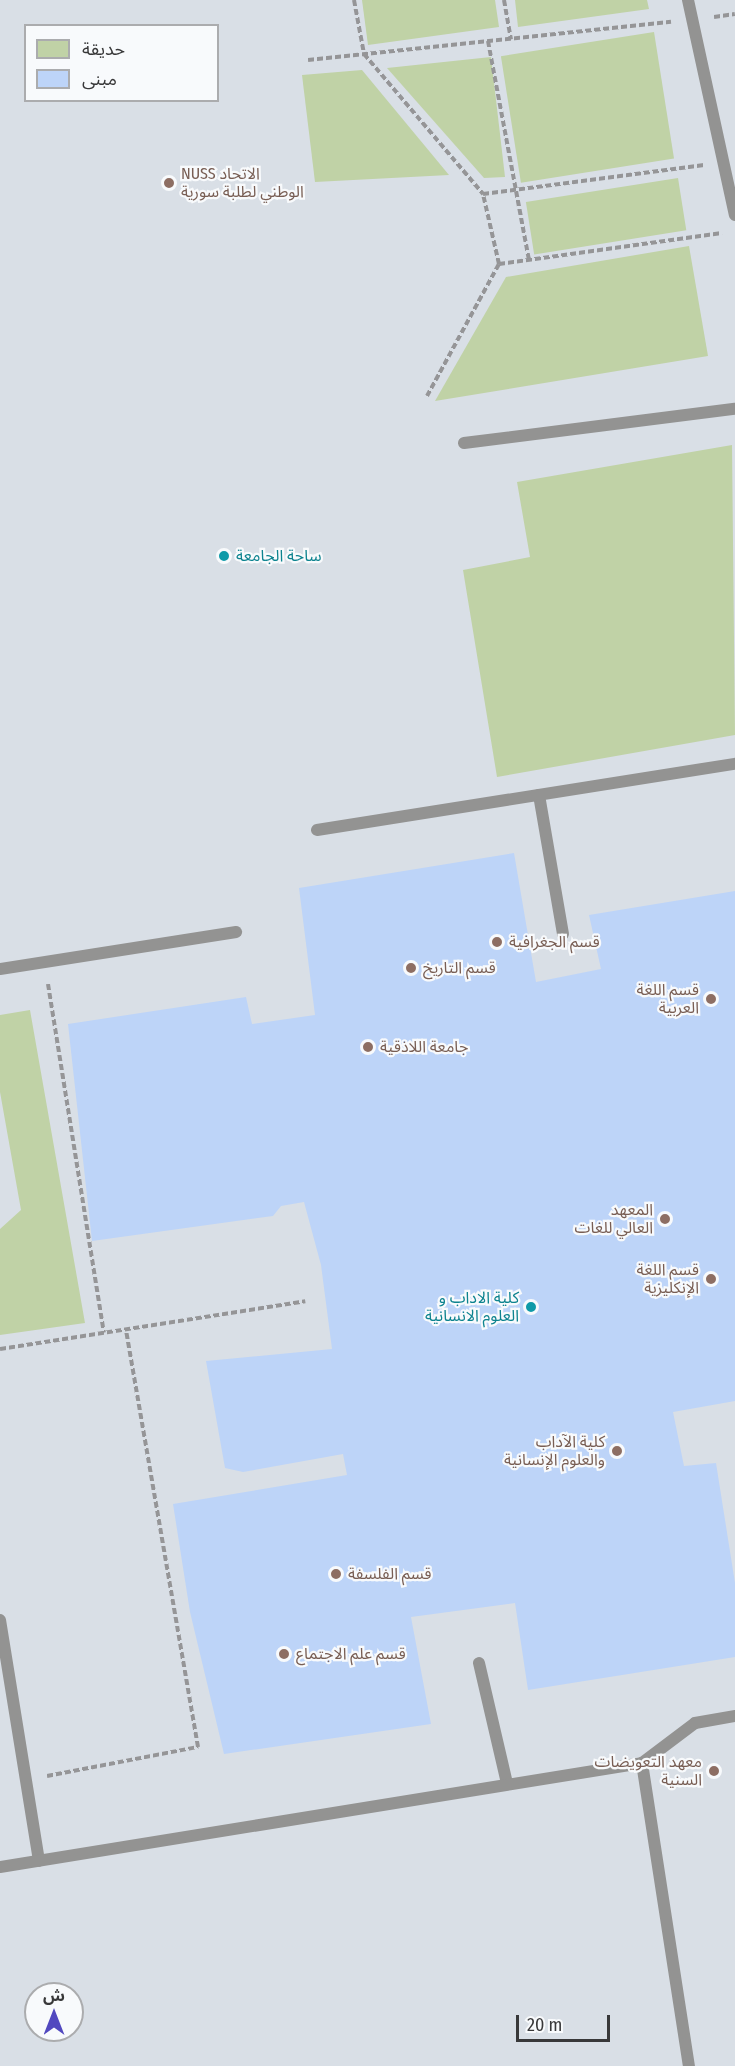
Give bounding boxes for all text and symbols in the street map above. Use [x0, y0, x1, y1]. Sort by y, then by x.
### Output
legend [24, 24, 219, 102]
text: حديقة [82, 38, 125, 60]
text: مبنى [82, 68, 117, 90]
place label: NUSS الاتحاد الوطني لطلبة سورية [181, 164, 304, 202]
marker: NUSS الاتحاد الوطني لطلبة سورية [162, 176, 176, 190]
place label: ساحة الجامعة [236, 546, 321, 566]
marker: ساحة الجامعة [217, 549, 231, 563]
place label: قسم الجغرافية [509, 932, 600, 952]
marker: قسم الجغرافية [490, 935, 504, 949]
place label: قسم التاريخ [423, 958, 496, 978]
marker: قسم التاريخ [404, 961, 418, 975]
place label: قسم اللغة العربية [637, 980, 699, 1018]
marker: قسم اللغة العربية [704, 992, 718, 1006]
place label: جامعة اللاذقية [380, 1037, 468, 1057]
marker: جامعة اللاذقية [361, 1040, 375, 1054]
place label: المعهد العالي للغات [575, 1200, 653, 1238]
marker: المعهد العالي للغات [658, 1212, 672, 1226]
place label: قسم اللغة الإنكليزية [637, 1260, 699, 1298]
marker: قسم اللغة الإنكليزية [704, 1272, 718, 1286]
place label: كلية الاداب و العلوم الانسانية [425, 1288, 519, 1326]
marker: كلية الاداب و العلوم الانسانية [524, 1300, 538, 1314]
place label: كلية الآداب والعلوم الإنسانية [504, 1432, 605, 1470]
marker: كلية الآداب والعلوم الإنسانية [610, 1444, 624, 1458]
place label: قسم الفلسفة [348, 1564, 431, 1584]
marker: قسم الفلسفة [329, 1567, 343, 1581]
place label: قسم علم الاجتماع [296, 1644, 406, 1664]
marker: قسم علم الاجتماع [277, 1647, 291, 1661]
place label: معهد التعويضات السنية [595, 1752, 702, 1790]
marker: معهد التعويضات السنية [707, 1764, 721, 1778]
north arrow [24, 1982, 84, 2042]
text: ش [43, 1986, 65, 2005]
scale bar [519, 2003, 614, 2041]
text: 20 m [527, 2014, 562, 2036]

